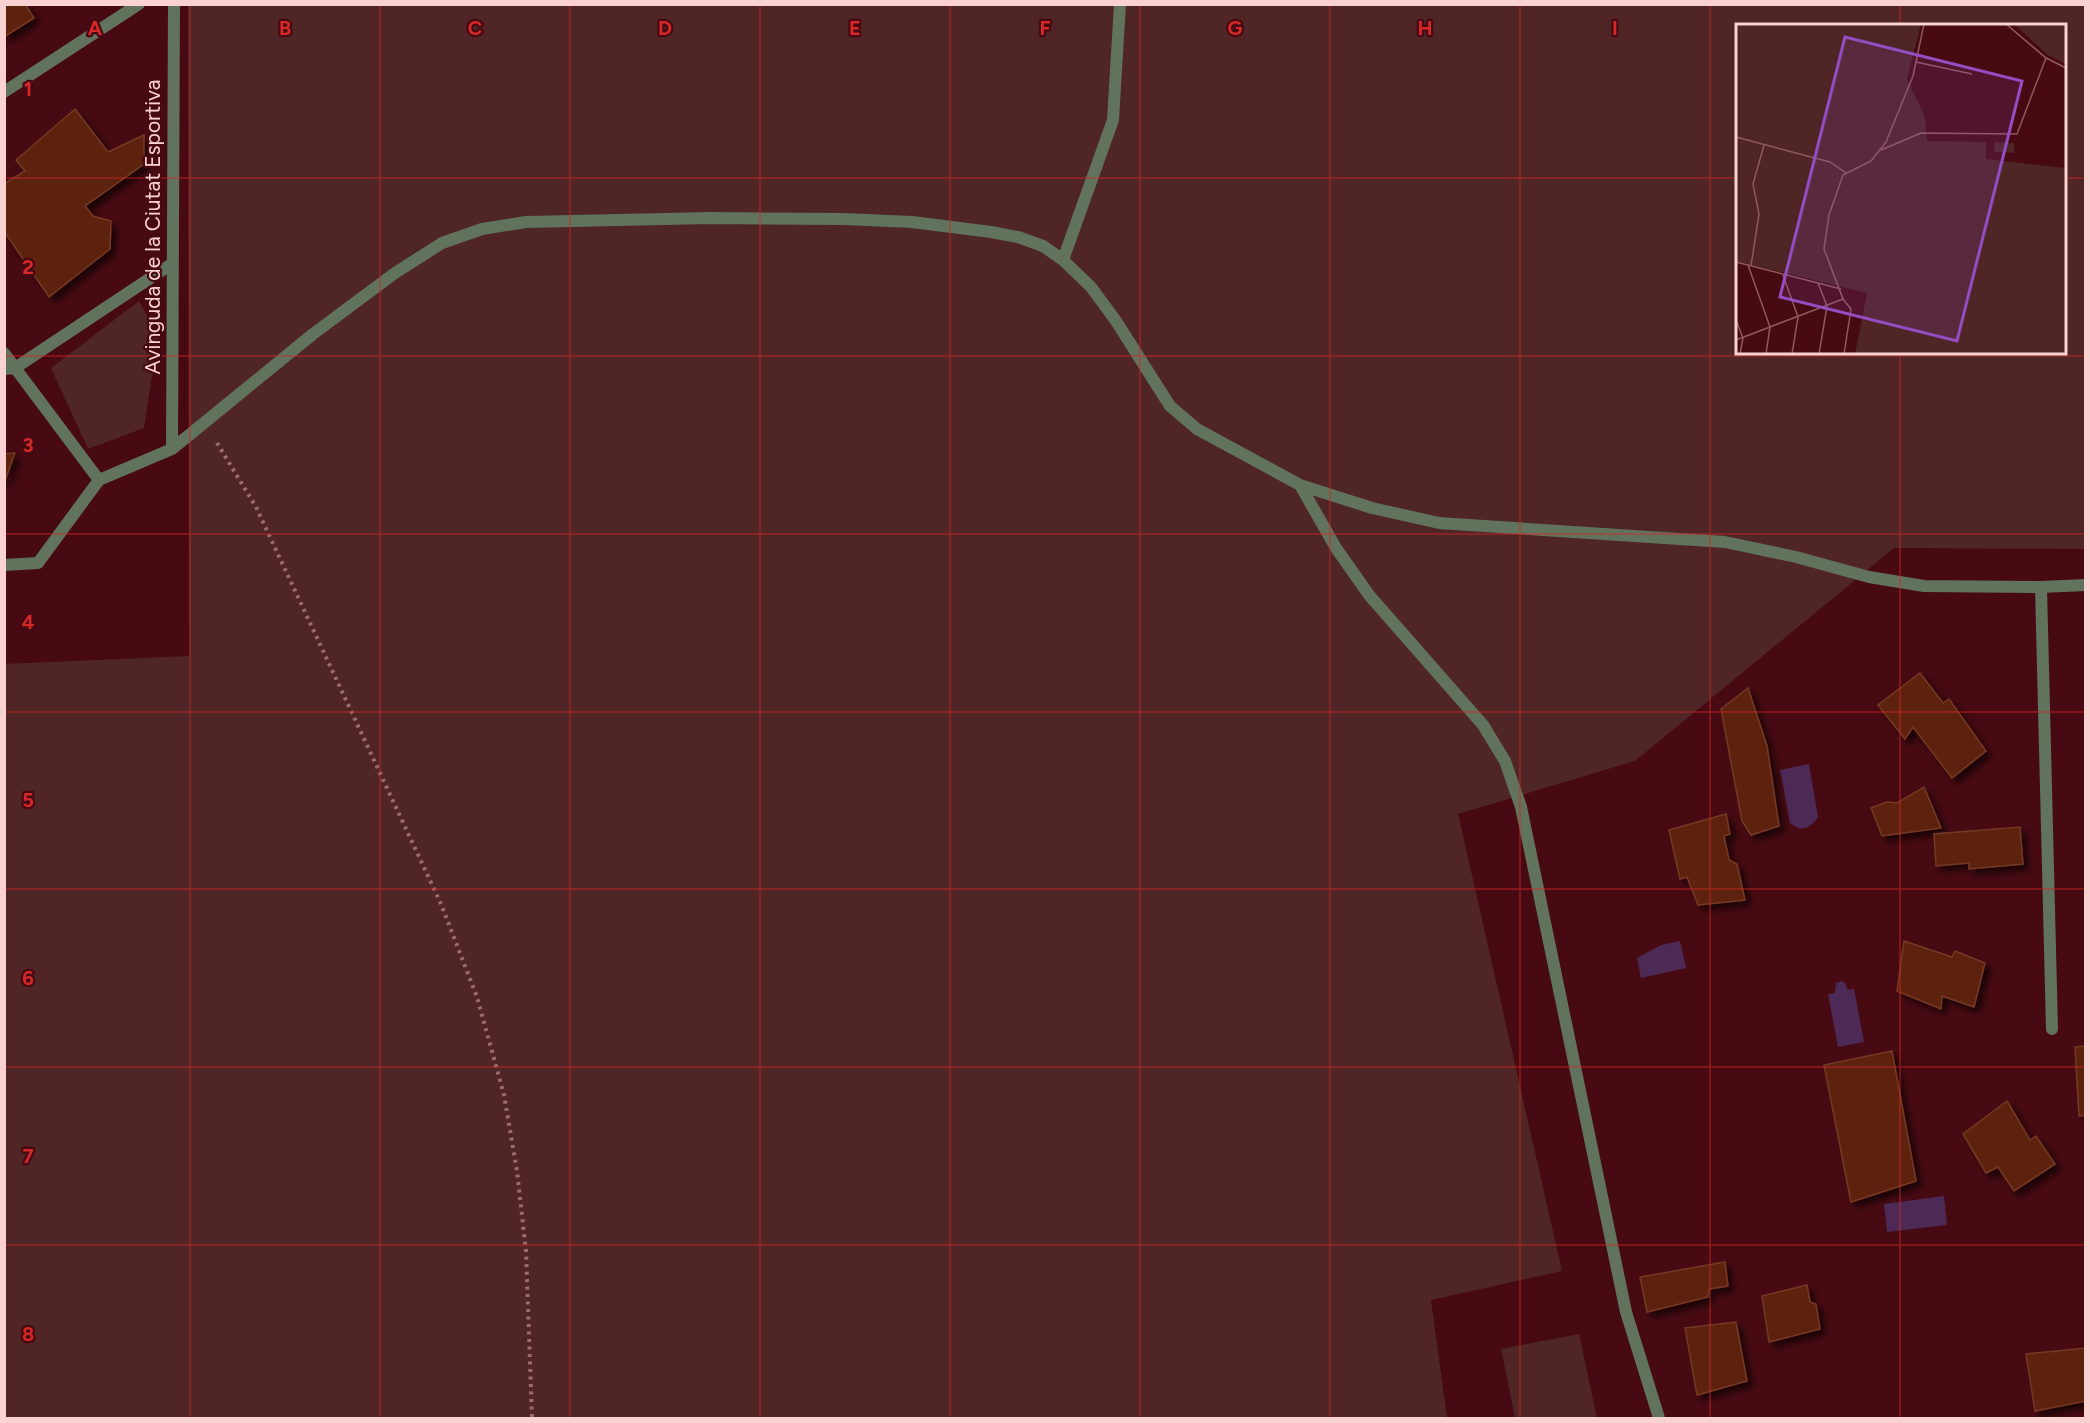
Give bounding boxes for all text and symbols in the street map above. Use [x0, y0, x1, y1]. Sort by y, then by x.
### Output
text: A [88, 16, 103, 40]
text: B [279, 16, 291, 40]
text: C [468, 16, 482, 40]
text: D [658, 16, 672, 40]
text: E [849, 16, 861, 40]
text: F [1039, 16, 1051, 40]
text: G [1228, 16, 1243, 40]
text: H [1418, 16, 1433, 40]
text: I [1612, 16, 1618, 40]
inset map [1736, 24, 2066, 354]
text: 1 [24, 77, 32, 101]
street label: Avinguda de la Ciutat Esportiva [140, 80, 165, 374]
text: 2 [22, 255, 34, 279]
text: 3 [22, 433, 34, 457]
text: 4 [22, 610, 35, 634]
text: 5 [22, 788, 34, 812]
text: 6 [22, 966, 34, 990]
text: 7 [22, 1144, 34, 1168]
text: 8 [22, 1322, 34, 1346]

